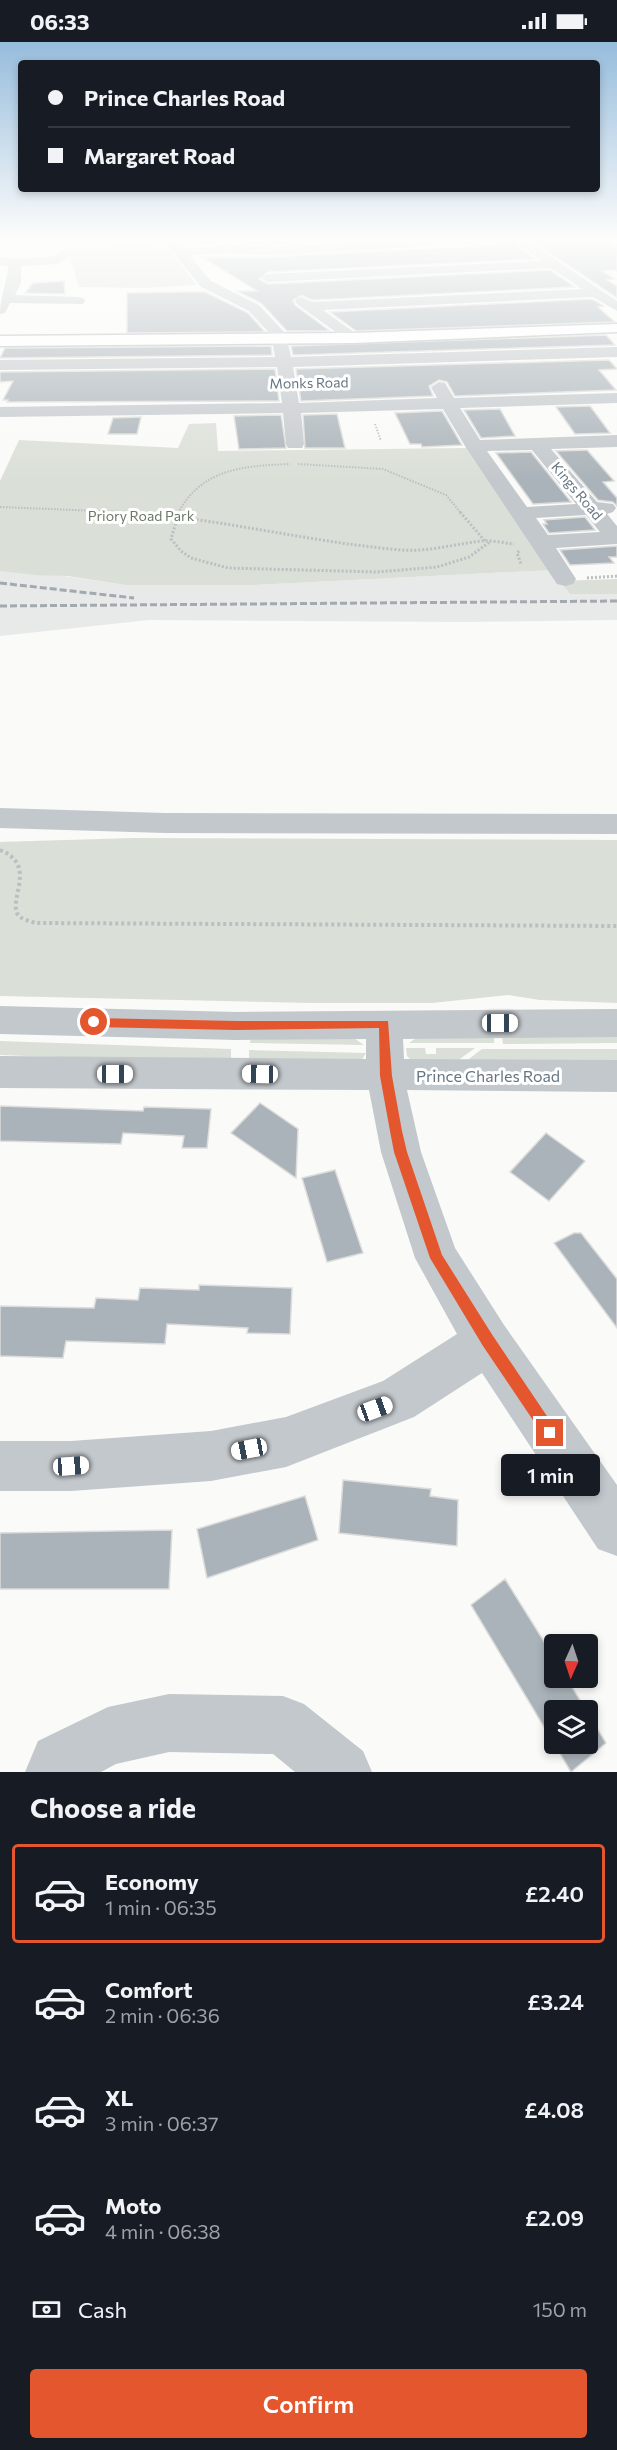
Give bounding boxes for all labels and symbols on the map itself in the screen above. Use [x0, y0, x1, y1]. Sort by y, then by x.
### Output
street label: Monks Road [269, 373, 349, 392]
street label: Kings Road [548, 458, 607, 523]
park label: Priory Road Park [88, 507, 195, 524]
route start [80, 1008, 107, 1035]
car [482, 1014, 518, 1032]
car [97, 1065, 133, 1083]
car [242, 1065, 278, 1083]
street label: Prince Charles Road [416, 1066, 560, 1085]
car [355, 1394, 395, 1424]
route end [536, 1419, 563, 1446]
car [230, 1437, 268, 1461]
callout: 1 min [500, 1454, 600, 1496]
car [52, 1456, 90, 1476]
north arrow [544, 1634, 598, 1688]

